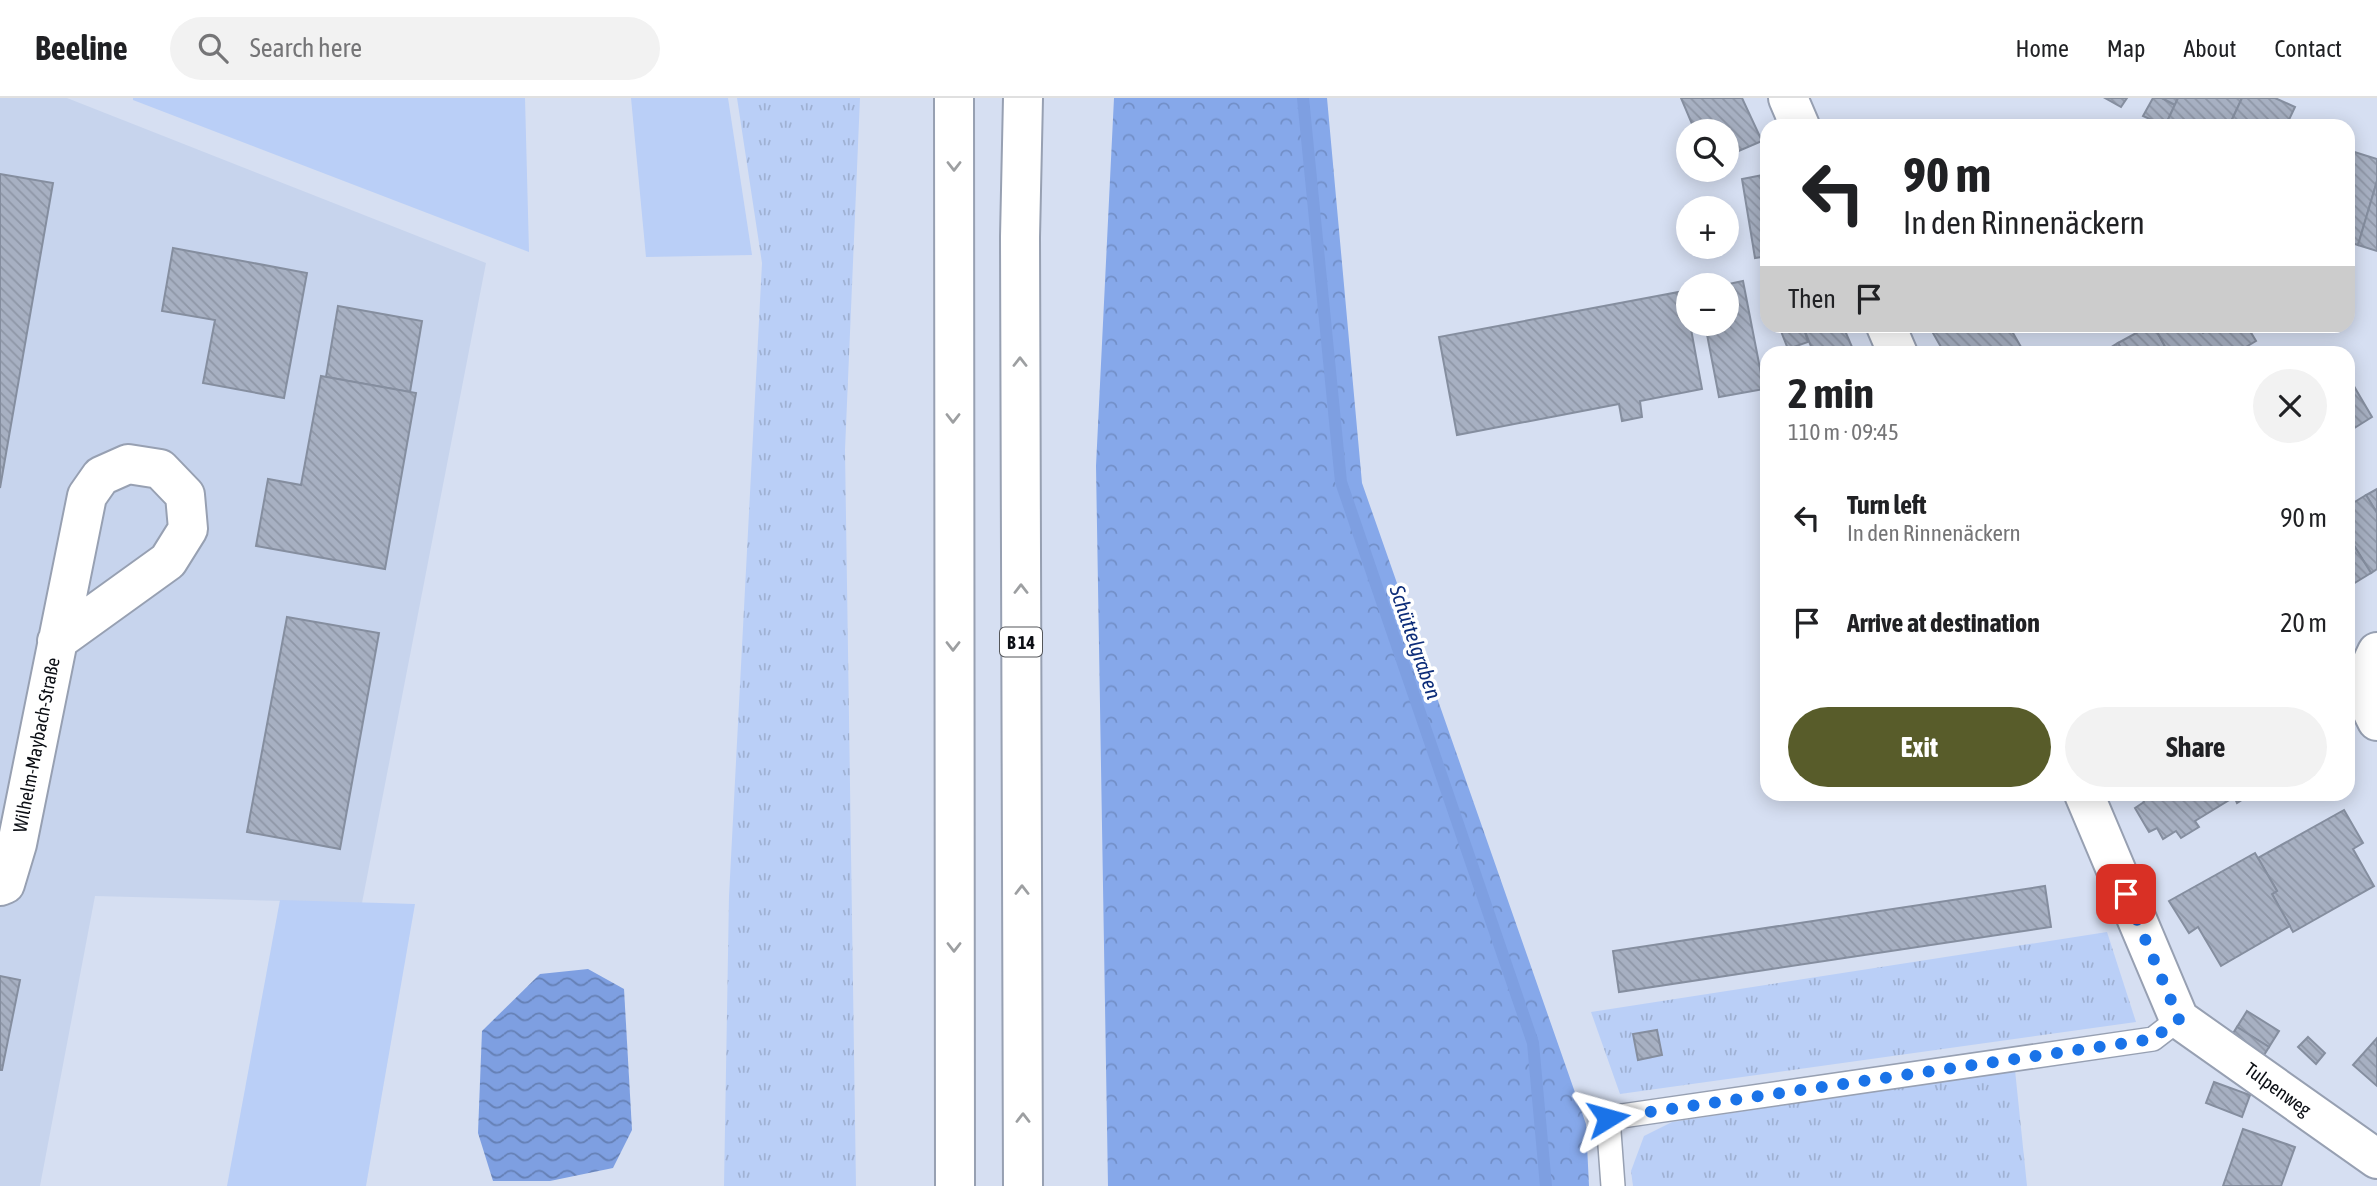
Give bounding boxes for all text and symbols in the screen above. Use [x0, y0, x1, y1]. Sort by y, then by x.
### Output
search box [170, 17, 660, 80]
text: Beeline [35, 29, 128, 67]
icon: search [194, 29, 232, 67]
text: Search here [250, 33, 362, 63]
text: Home [2015, 35, 2069, 62]
text: Map [2107, 35, 2145, 62]
text: About [2183, 35, 2236, 62]
text: Contact [2274, 35, 2342, 62]
map controls [1676, 119, 1739, 336]
button: search [1676, 119, 1739, 182]
text: 90 m [1903, 146, 1991, 202]
icon: left [1788, 147, 1879, 238]
one-way arrow [946, 161, 962, 172]
button: + [1676, 196, 1739, 259]
text: In den Rinnenäckern [1903, 204, 2145, 241]
button: − [1676, 273, 1739, 336]
icon: arrive [1850, 280, 1888, 318]
text: Then [1788, 284, 1836, 314]
one-way arrow [1012, 356, 1028, 367]
text: 2 min [1788, 369, 1874, 417]
button: close [2253, 369, 2327, 443]
one-way arrow [945, 413, 961, 424]
text: 110 m · 09:45 [1788, 419, 1899, 445]
text: Turn left [1847, 490, 1927, 520]
icon: left [1788, 499, 1826, 537]
text: 90 m [2280, 503, 2327, 533]
text: In den Rinnenäckern [1847, 520, 2021, 546]
water label: Schüttelgraben [1385, 581, 1447, 702]
one-way arrow [1013, 584, 1029, 594]
icon: arrive [1788, 604, 1826, 642]
text: Arrive at destination [1847, 608, 2040, 638]
text: 20 m [2280, 608, 2327, 638]
road number: B 14 [1000, 628, 1042, 656]
one-way arrow [945, 641, 961, 651]
street label: Wilhelm-Maybach-Straße [8, 656, 64, 834]
button: Exit [1788, 707, 2051, 787]
button: Share [2065, 707, 2327, 787]
pin [2096, 864, 2156, 924]
icon: arrive [2107, 875, 2145, 913]
one-way arrow [1014, 885, 1030, 895]
one-way arrow [946, 942, 962, 952]
street label: Tulpenweg [2241, 1058, 2316, 1121]
position arrow [1571, 1081, 1645, 1155]
one-way arrow [1015, 1112, 1031, 1123]

